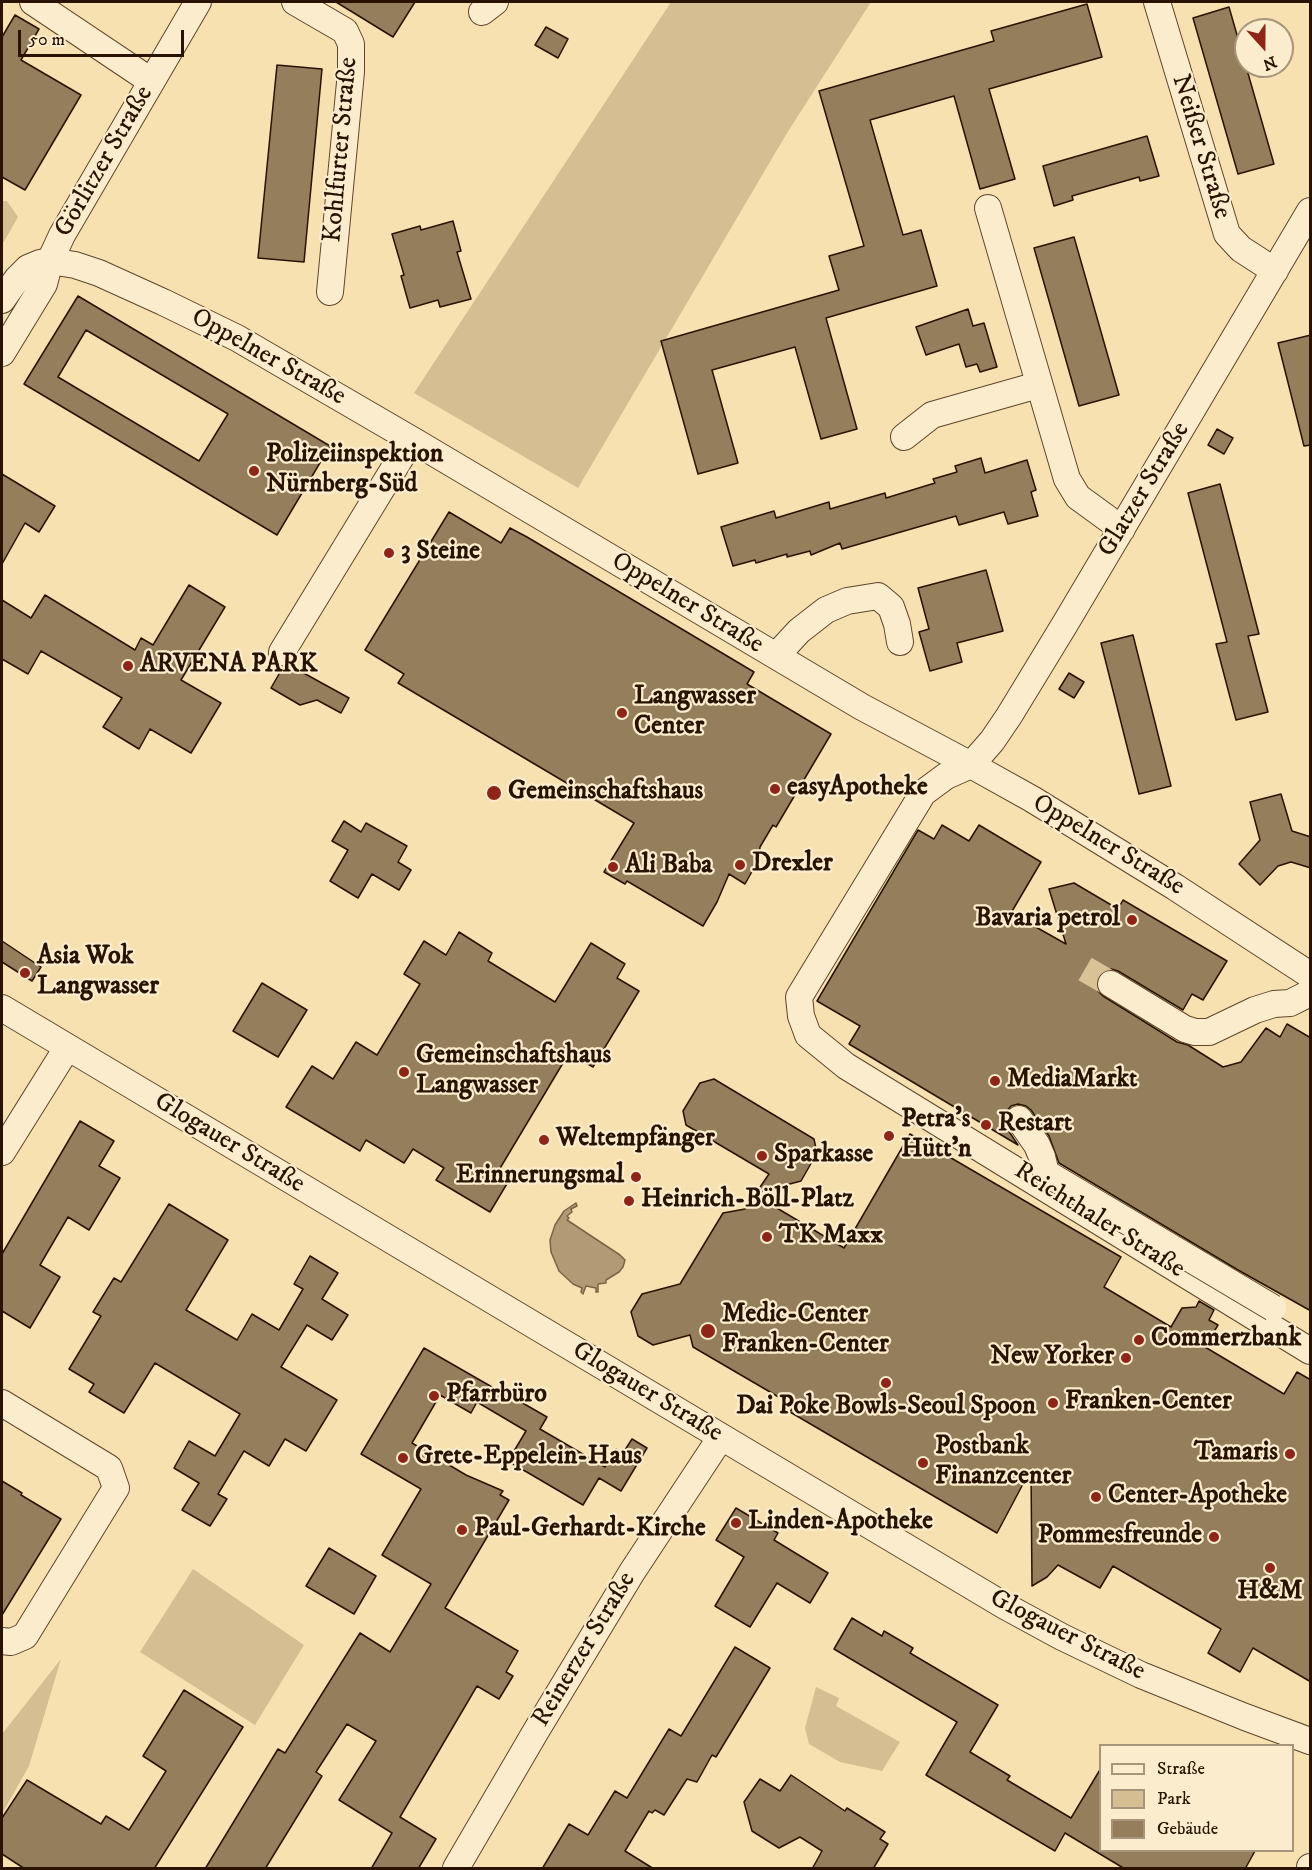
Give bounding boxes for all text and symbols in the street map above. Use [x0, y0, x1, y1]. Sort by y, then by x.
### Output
scale bar [21, 18, 188, 56]
north arrow [1234, 18, 1294, 78]
text: 50 m [29, 29, 65, 51]
text: N [1260, 51, 1279, 75]
street label: Kohlfurter Straße [318, 56, 366, 244]
street label: Neißer Straße [1163, 71, 1237, 223]
street label: Görlitzer Straße [49, 81, 161, 243]
street label: Oppelner Straße [185, 303, 351, 413]
street label: Glatzer Straße [1093, 417, 1197, 563]
place label: Polizeiinspektion Nürnberg-Süd [266, 440, 443, 502]
marker: Polizeiinspektion Nürnberg-Süd [247, 464, 261, 478]
place label: 3 Steine [401, 537, 480, 569]
marker: 3 Steine [382, 546, 396, 560]
street label: Oppelner Straße [605, 546, 769, 662]
place label: ARVENA PARK [140, 650, 318, 682]
marker: ARVENA PARK [121, 659, 135, 673]
place label: Langwasser Center [634, 682, 756, 744]
marker: Langwasser Center [615, 706, 629, 720]
place label: easyApotheke [787, 773, 928, 805]
place label: Gemeinschaftshaus [508, 777, 703, 809]
marker: easyApotheke [768, 782, 782, 796]
marker: Gemeinschaftshaus [485, 784, 503, 802]
street label: Oppelner Straße [1026, 788, 1190, 904]
place label: Drexler [752, 849, 833, 881]
place label: Ali Baba [625, 851, 712, 883]
marker: Drexler [733, 858, 747, 872]
marker: Ali Baba [606, 860, 620, 874]
place label: Bavaria petrol [975, 904, 1120, 936]
marker: Bavaria petrol [1125, 913, 1139, 927]
place label: Asia Wok Langwasser [37, 942, 159, 1004]
marker: Asia Wok Langwasser [18, 966, 32, 980]
place label: Gemeinschaftshaus Langwasser [416, 1041, 611, 1102]
marker: Gemeinschaftshaus Langwasser [397, 1065, 411, 1079]
place label: MediaMarkt [1007, 1065, 1137, 1097]
marker: MediaMarkt [988, 1074, 1002, 1088]
street label: Glogauer Straße [148, 1087, 310, 1201]
place label: Petra's Hütt'n [901, 1105, 972, 1166]
place label: Restart [998, 1109, 1072, 1141]
marker: Restart [979, 1118, 993, 1132]
place label: Weltempfänger [556, 1124, 715, 1156]
marker: Petra's Hütt'n [882, 1129, 896, 1143]
marker: Weltempfänger [537, 1133, 551, 1147]
place label: Sparkasse [774, 1140, 873, 1172]
marker: Sparkasse [755, 1149, 769, 1163]
street label: Reichthaler Straße [1008, 1156, 1190, 1286]
place label: Erinnerungsmal [456, 1161, 624, 1193]
marker: Erinnerungsmal [629, 1170, 643, 1184]
place label: Heinrich-Böll-Platz [641, 1185, 854, 1217]
marker: Heinrich-Böll-Platz [622, 1194, 636, 1208]
place label: TK Maxx [779, 1221, 883, 1253]
marker: TK Maxx [760, 1230, 774, 1244]
place label: Medic-Center Franken-Center [722, 1300, 889, 1362]
marker: Medic-Center Franken-Center [699, 1322, 717, 1340]
place label: Commerzbank [1151, 1324, 1301, 1356]
marker: Commerzbank [1132, 1333, 1146, 1347]
street label: Glogauer Straße [566, 1336, 728, 1450]
place label: New Yorker [990, 1342, 1114, 1374]
marker: New Yorker [1119, 1351, 1133, 1365]
marker: Dai Poke Bowls-Seoul Spoon [879, 1376, 893, 1390]
place label: Pfarrbüro [446, 1380, 547, 1412]
place label: Franken-Center [1065, 1387, 1232, 1419]
marker: Pfarrbüro [427, 1389, 441, 1403]
place label: Dai Poke Bowls-Seoul Spoon [736, 1392, 1036, 1424]
marker: Franken-Center [1046, 1396, 1060, 1410]
place label: Postbank Finanzcenter [935, 1432, 1071, 1494]
place label: Tamaris [1194, 1438, 1278, 1470]
place label: Grete-Eppelein-Haus [415, 1442, 642, 1474]
marker: Tamaris [1283, 1447, 1297, 1461]
marker: Grete-Eppelein-Haus [396, 1451, 410, 1465]
marker: Postbank Finanzcenter [916, 1456, 930, 1470]
place label: Center-Apotheke [1108, 1481, 1287, 1513]
marker: Center-Apotheke [1089, 1490, 1103, 1504]
place label: Linden-Apotheke [748, 1507, 933, 1539]
place label: Paul-Gerhardt-Kirche [474, 1514, 706, 1546]
marker: Linden-Apotheke [729, 1516, 743, 1530]
place label: Pommesfreunde [1038, 1521, 1202, 1553]
marker: Paul-Gerhardt-Kirche [455, 1523, 469, 1537]
marker: Pommesfreunde [1207, 1530, 1221, 1544]
marker: H&M [1263, 1561, 1277, 1575]
street label: Reinerzer Straße [527, 1567, 643, 1733]
place label: H&M [1237, 1577, 1303, 1609]
street label: Glogauer Straße [984, 1584, 1150, 1688]
legend [1099, 1744, 1294, 1852]
text: Straße [1157, 1758, 1205, 1780]
text: Park [1157, 1788, 1191, 1810]
text: Gebäude [1157, 1818, 1218, 1840]

